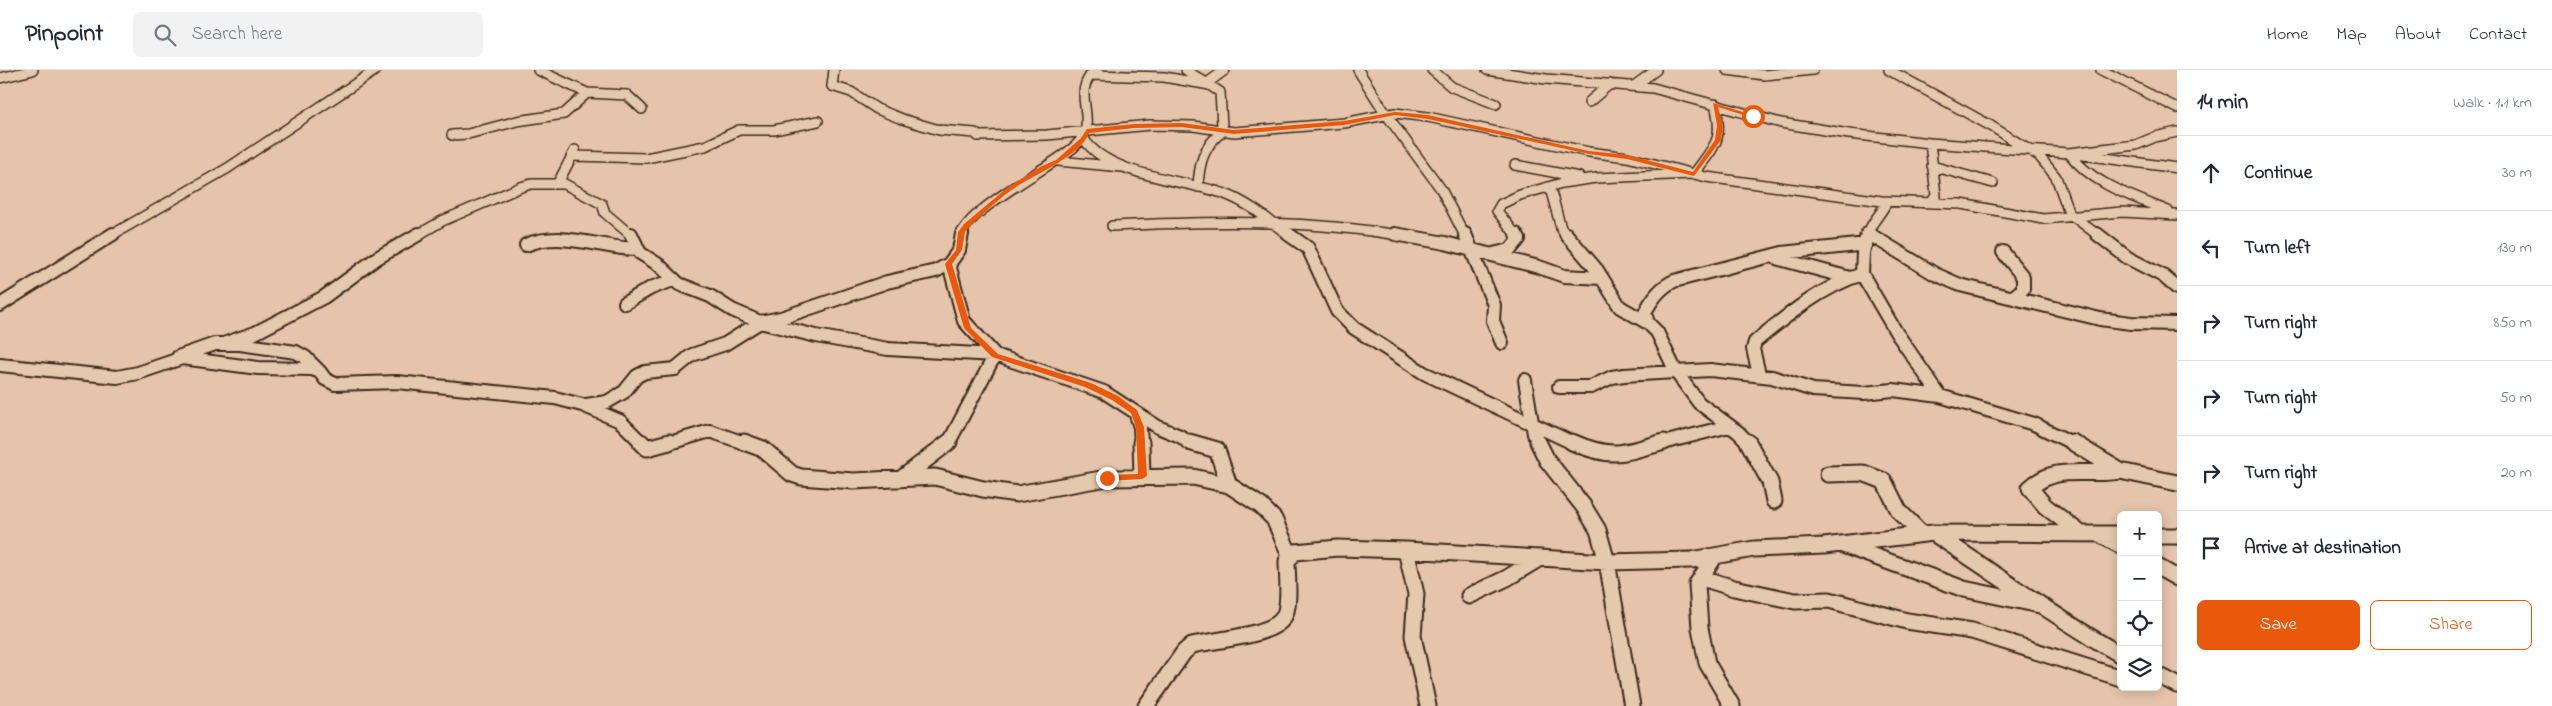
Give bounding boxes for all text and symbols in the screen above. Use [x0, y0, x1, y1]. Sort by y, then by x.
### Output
search box [133, 12, 483, 57]
text: Pinpoint [25, 17, 103, 52]
icon: search [151, 21, 179, 49]
text: Search here [191, 21, 282, 48]
text: Home [2267, 22, 2308, 48]
text: Map [2336, 22, 2367, 48]
text: About [2395, 22, 2441, 48]
text: Contact [2469, 22, 2527, 48]
text: 14 min [2197, 88, 2248, 118]
text: Walk · 1.1 km [2453, 91, 2532, 115]
route start [1742, 105, 1765, 128]
icon: ahead [2197, 159, 2225, 187]
text: Continue [2244, 160, 2312, 187]
text: 30 m [2502, 161, 2532, 185]
icon: left [2197, 234, 2225, 262]
text: Turn left [2244, 235, 2311, 262]
text: 130 m [2497, 236, 2532, 260]
icon: right [2197, 309, 2225, 337]
text: Turn right [2244, 310, 2317, 337]
text: 850 m [2494, 311, 2532, 335]
icon: right [2197, 384, 2225, 412]
text: Turn right [2244, 385, 2317, 412]
text: 50 m [2500, 386, 2532, 410]
icon: right [2197, 459, 2225, 487]
text: Turn right [2244, 460, 2317, 487]
text: 20 m [2501, 461, 2532, 485]
route end [1096, 467, 1119, 490]
map controls [2117, 511, 2162, 691]
button: + [2117, 511, 2162, 556]
icon: arrive [2197, 534, 2225, 562]
text: Arrive at destination [2244, 535, 2401, 562]
button: − [2117, 556, 2162, 601]
button: Save [2197, 600, 2360, 650]
button: Share [2370, 600, 2532, 650]
button: locate [2117, 601, 2162, 646]
button: layers [2117, 646, 2162, 691]

